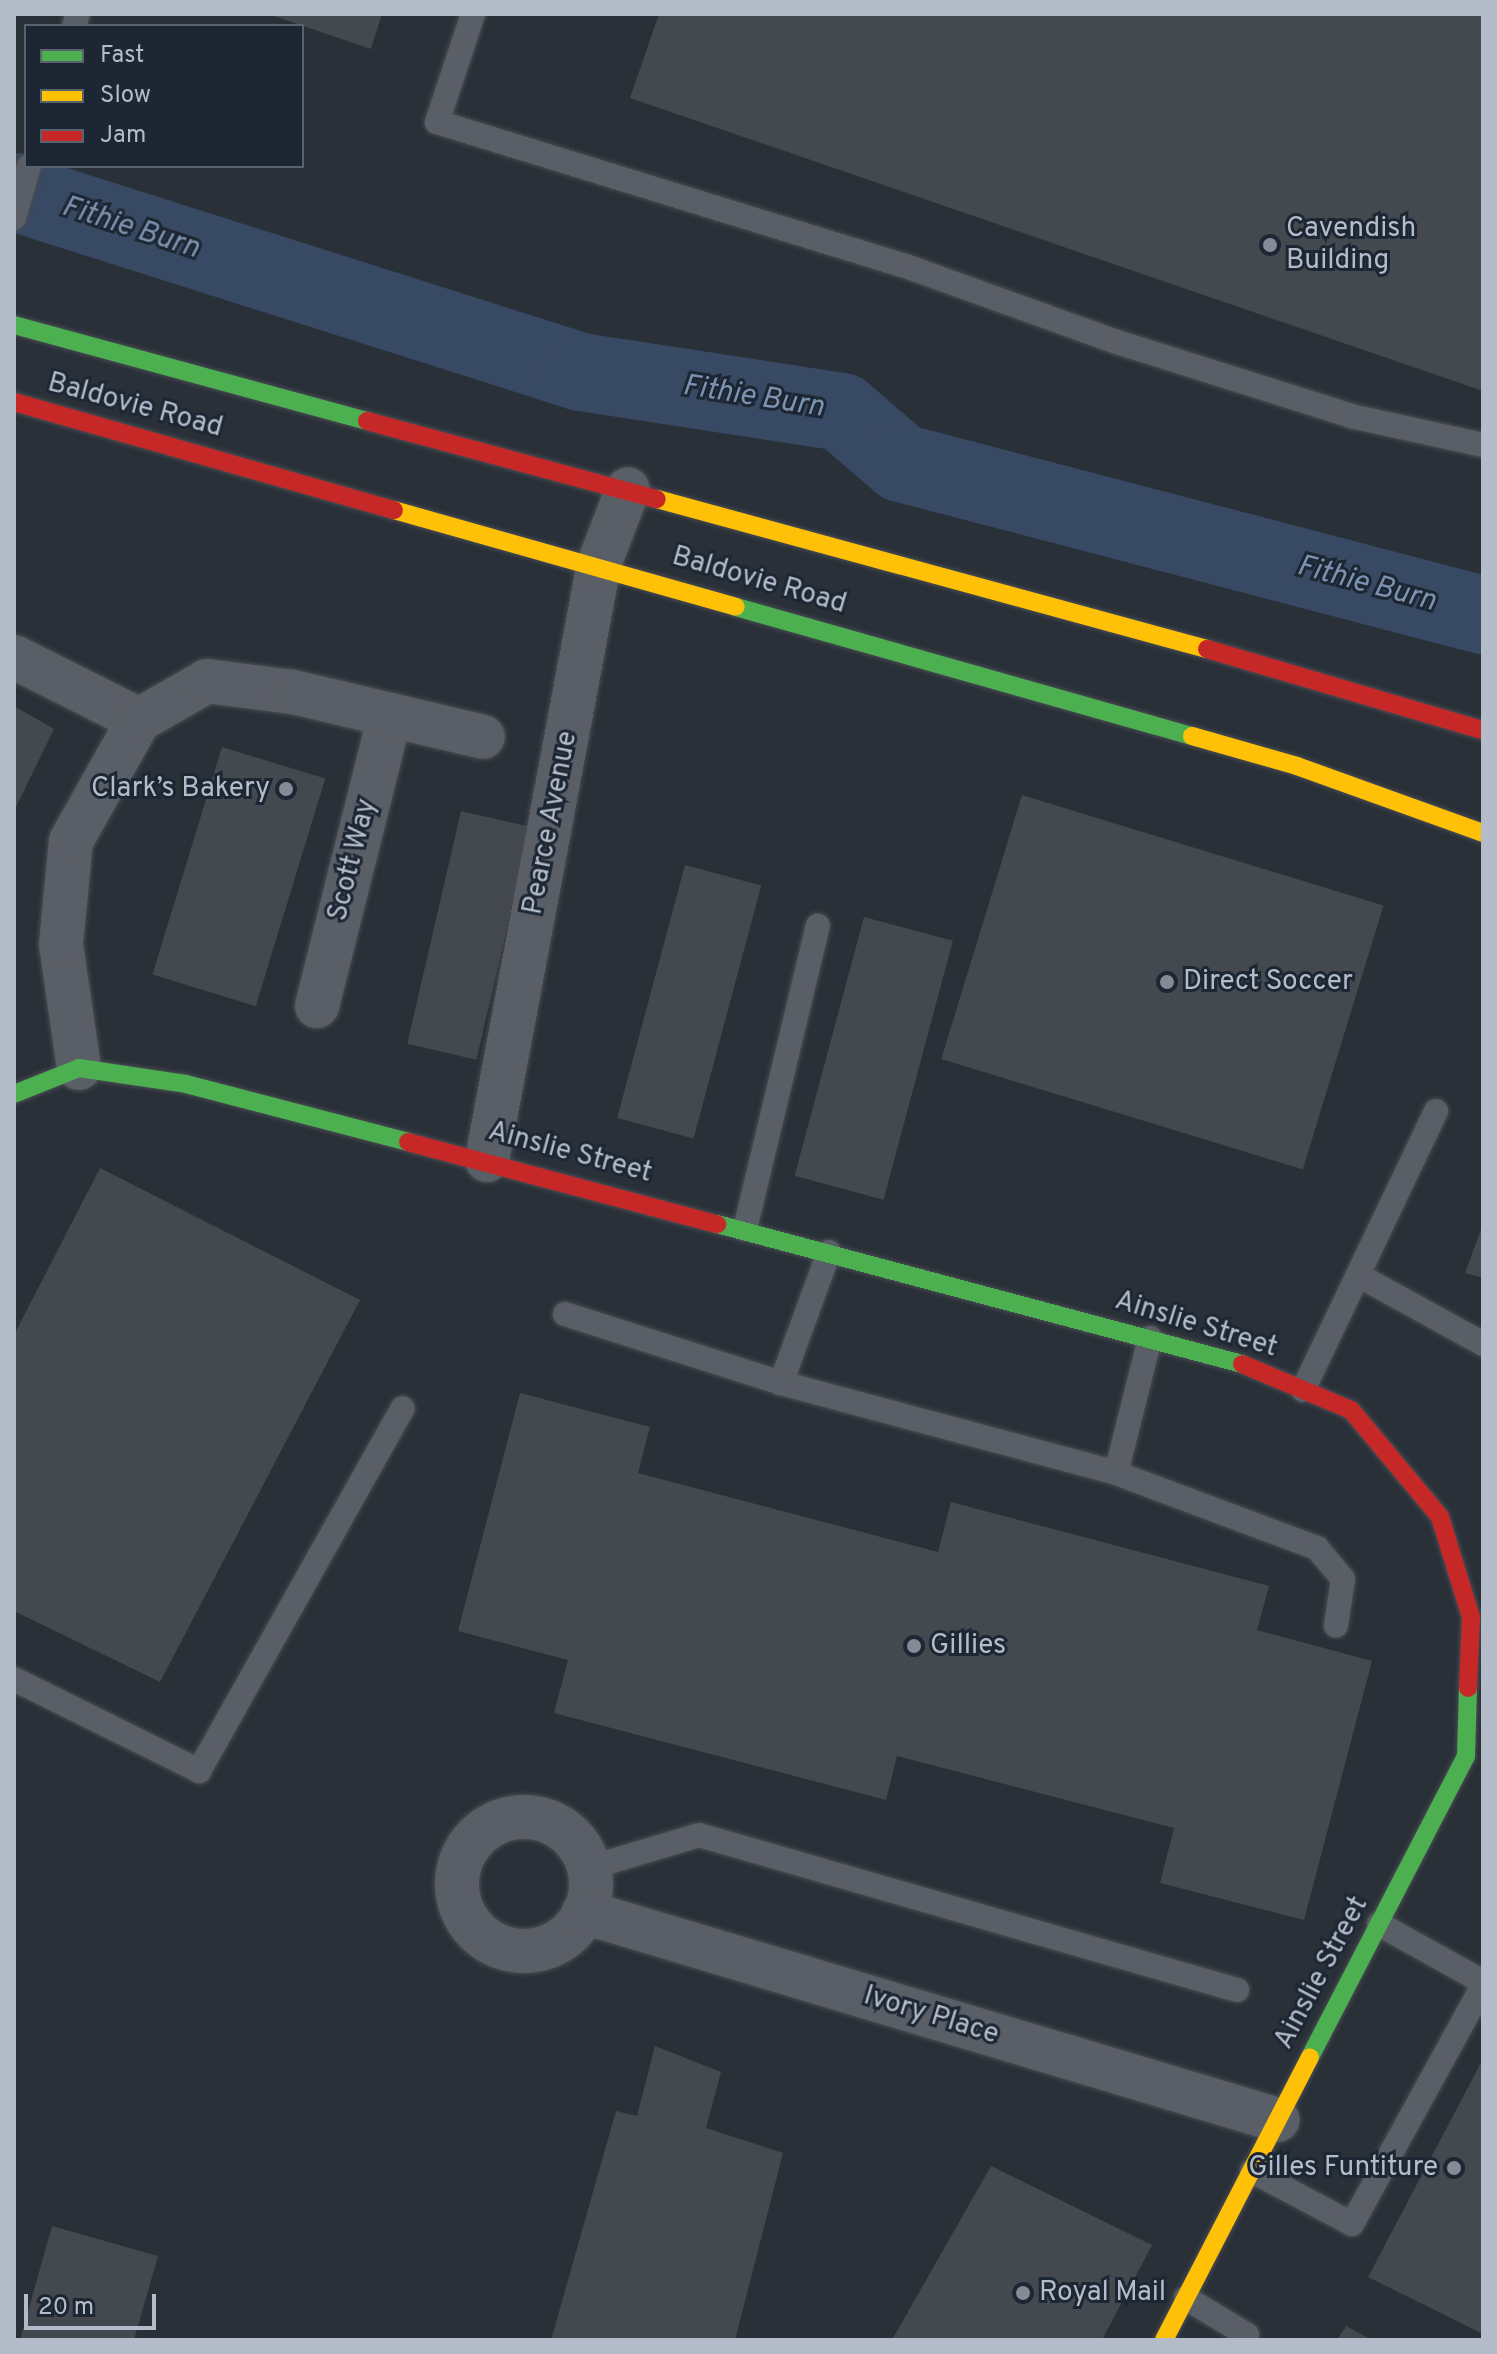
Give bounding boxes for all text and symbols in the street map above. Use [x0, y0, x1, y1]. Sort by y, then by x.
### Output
legend [24, 24, 304, 168]
text: Fast [100, 41, 144, 71]
text: Slow [100, 81, 151, 111]
text: Jam [100, 121, 146, 151]
water label: Fithie Burn [57, 190, 203, 268]
place label: Cavendish Building [1286, 212, 1416, 278]
marker: Cavendish Building [1261, 236, 1279, 254]
street label: Baldovie Road [44, 367, 226, 445]
water label: Fithie Burn [680, 369, 826, 427]
street label: Baldovie Road [668, 540, 850, 622]
water label: Fithie Burn [1293, 549, 1439, 621]
street label: Pearce Avenue [517, 728, 585, 918]
place label: Clark’s Bakery [91, 772, 270, 806]
marker: Clark’s Bakery [277, 780, 295, 798]
street label: Scott Way [322, 795, 384, 925]
place label: Direct Soccer [1183, 965, 1353, 999]
marker: Direct Soccer [1158, 973, 1176, 991]
street label: Ainslie Street [484, 1115, 656, 1191]
street label: Ainslie Street [1111, 1284, 1281, 1366]
place label: Gillies [930, 1629, 1006, 1663]
marker: Gillies [905, 1637, 923, 1655]
street label: Ainslie Street [1268, 1891, 1376, 2055]
street label: Ivory Place [859, 1980, 1003, 2052]
place label: Gilles Funtiture [1248, 2151, 1438, 2185]
marker: Gilles Funtiture [1445, 2159, 1463, 2177]
place label: Royal Mail [1039, 2276, 1166, 2310]
scale bar [28, 2278, 160, 2328]
marker: Royal Mail [1014, 2284, 1032, 2302]
text: 20 m [38, 2293, 94, 2323]

